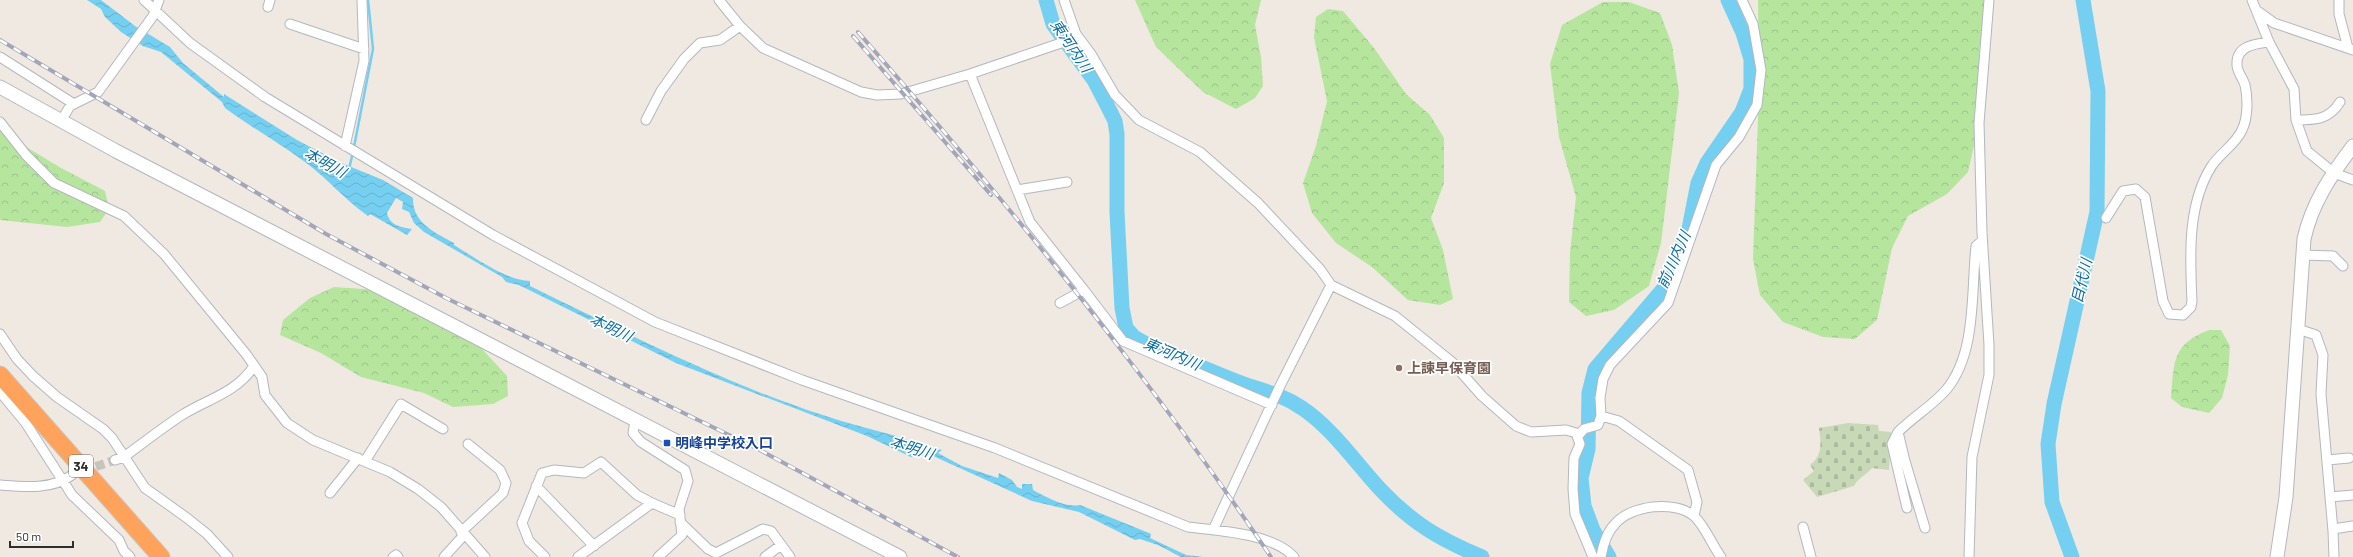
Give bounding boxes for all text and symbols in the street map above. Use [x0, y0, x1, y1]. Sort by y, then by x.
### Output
water label: 東河内川 [1048, 16, 1097, 77]
water label: 本明川 [301, 143, 351, 182]
water label: 前川内川 [1653, 227, 1694, 291]
water label: 目代川 [2067, 255, 2095, 305]
water label: 本明川 [587, 309, 637, 346]
water label: 東河内川 [1141, 333, 1205, 374]
place label: 上諫早保育園 [1407, 359, 1491, 376]
marker: 上諫早保育園 [1394, 363, 1404, 373]
water label: 本明川 [888, 432, 938, 463]
place label: 明峰中学校入口 [675, 434, 773, 451]
marker: 明峰中学校入口 [662, 438, 672, 448]
road number: 34 [69, 455, 93, 477]
scale bar [10, 523, 73, 549]
text: 50 m [16, 529, 41, 543]

